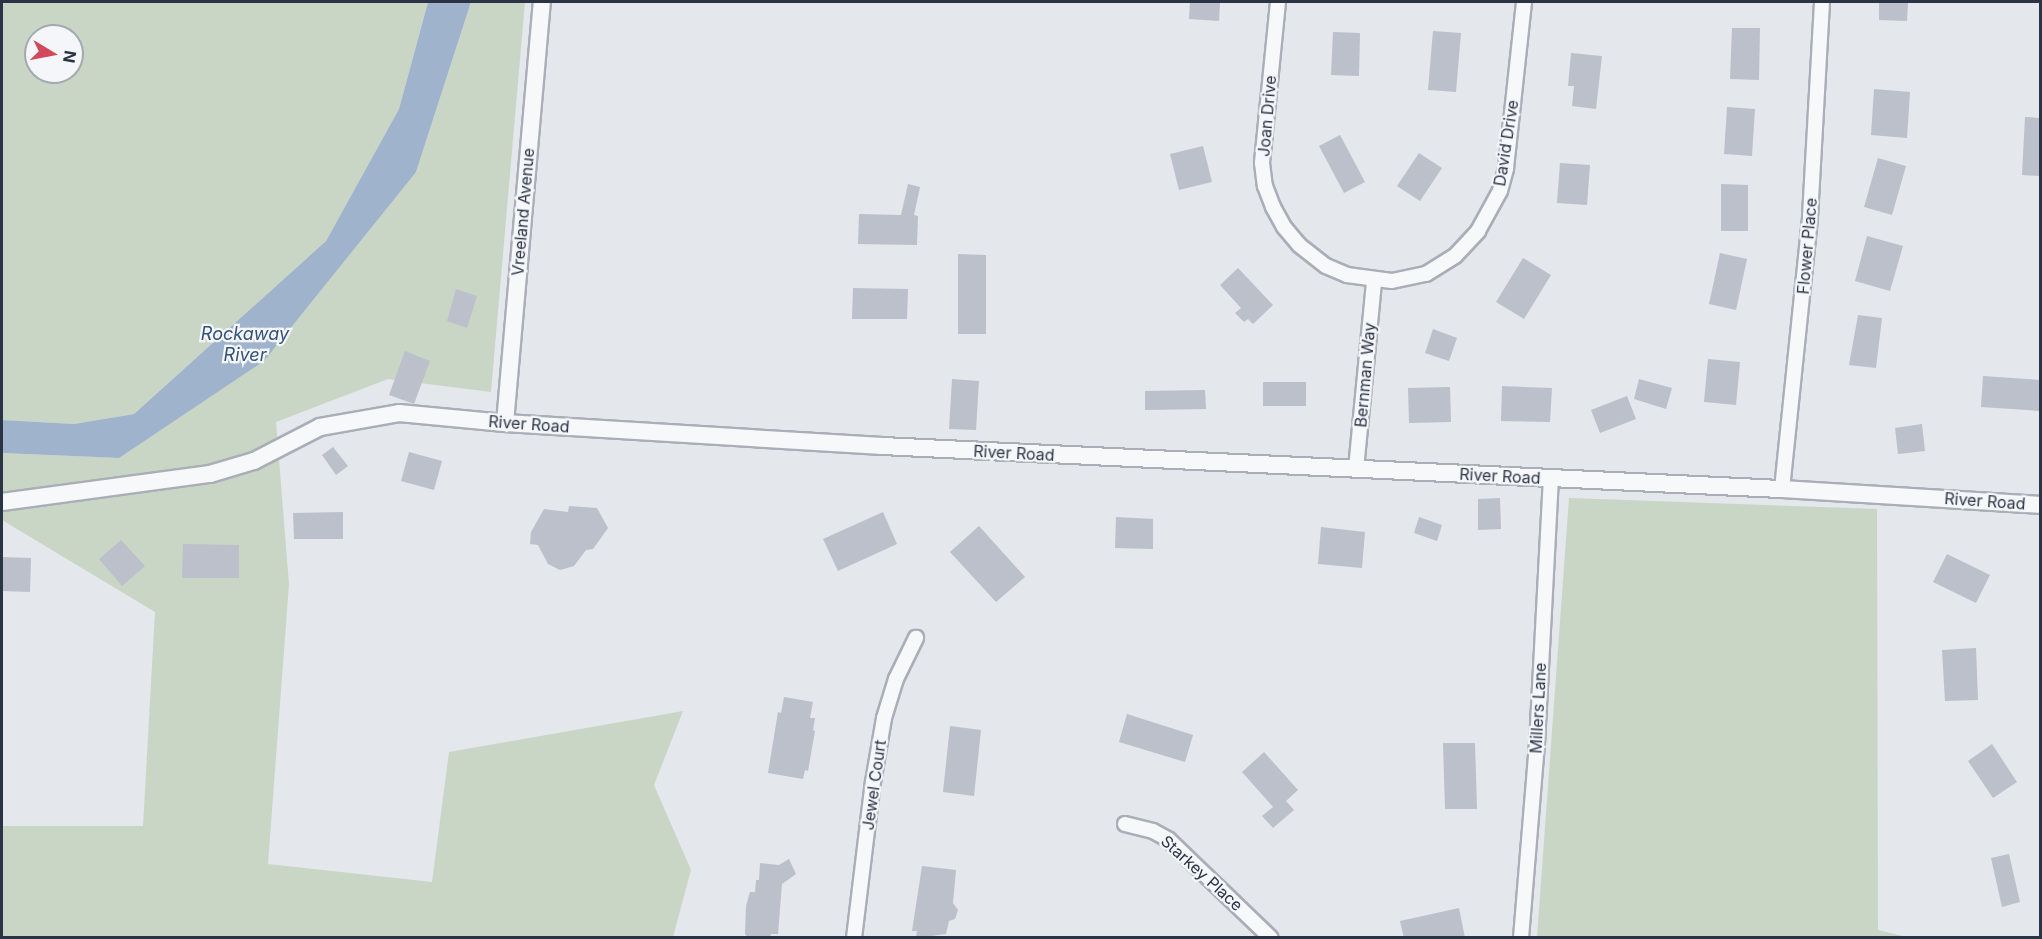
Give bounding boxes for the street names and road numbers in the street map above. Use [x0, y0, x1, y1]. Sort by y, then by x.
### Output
street label: Joan Drive [1254, 75, 1280, 157]
street label: David Drive [1490, 98, 1522, 188]
street label: Vreeland Avenue [508, 147, 538, 277]
street label: Flower Place [1793, 197, 1821, 295]
street label: Bernman Way [1351, 322, 1379, 428]
street label: River Road [488, 412, 570, 436]
street label: River Road [973, 441, 1055, 465]
street label: River Road [1459, 464, 1541, 488]
street label: River Road [1944, 489, 2026, 513]
street label: Millers Lane [1526, 662, 1550, 754]
street label: Jewel Court [858, 739, 890, 831]
street label: Starkey Place [1157, 831, 1247, 915]

